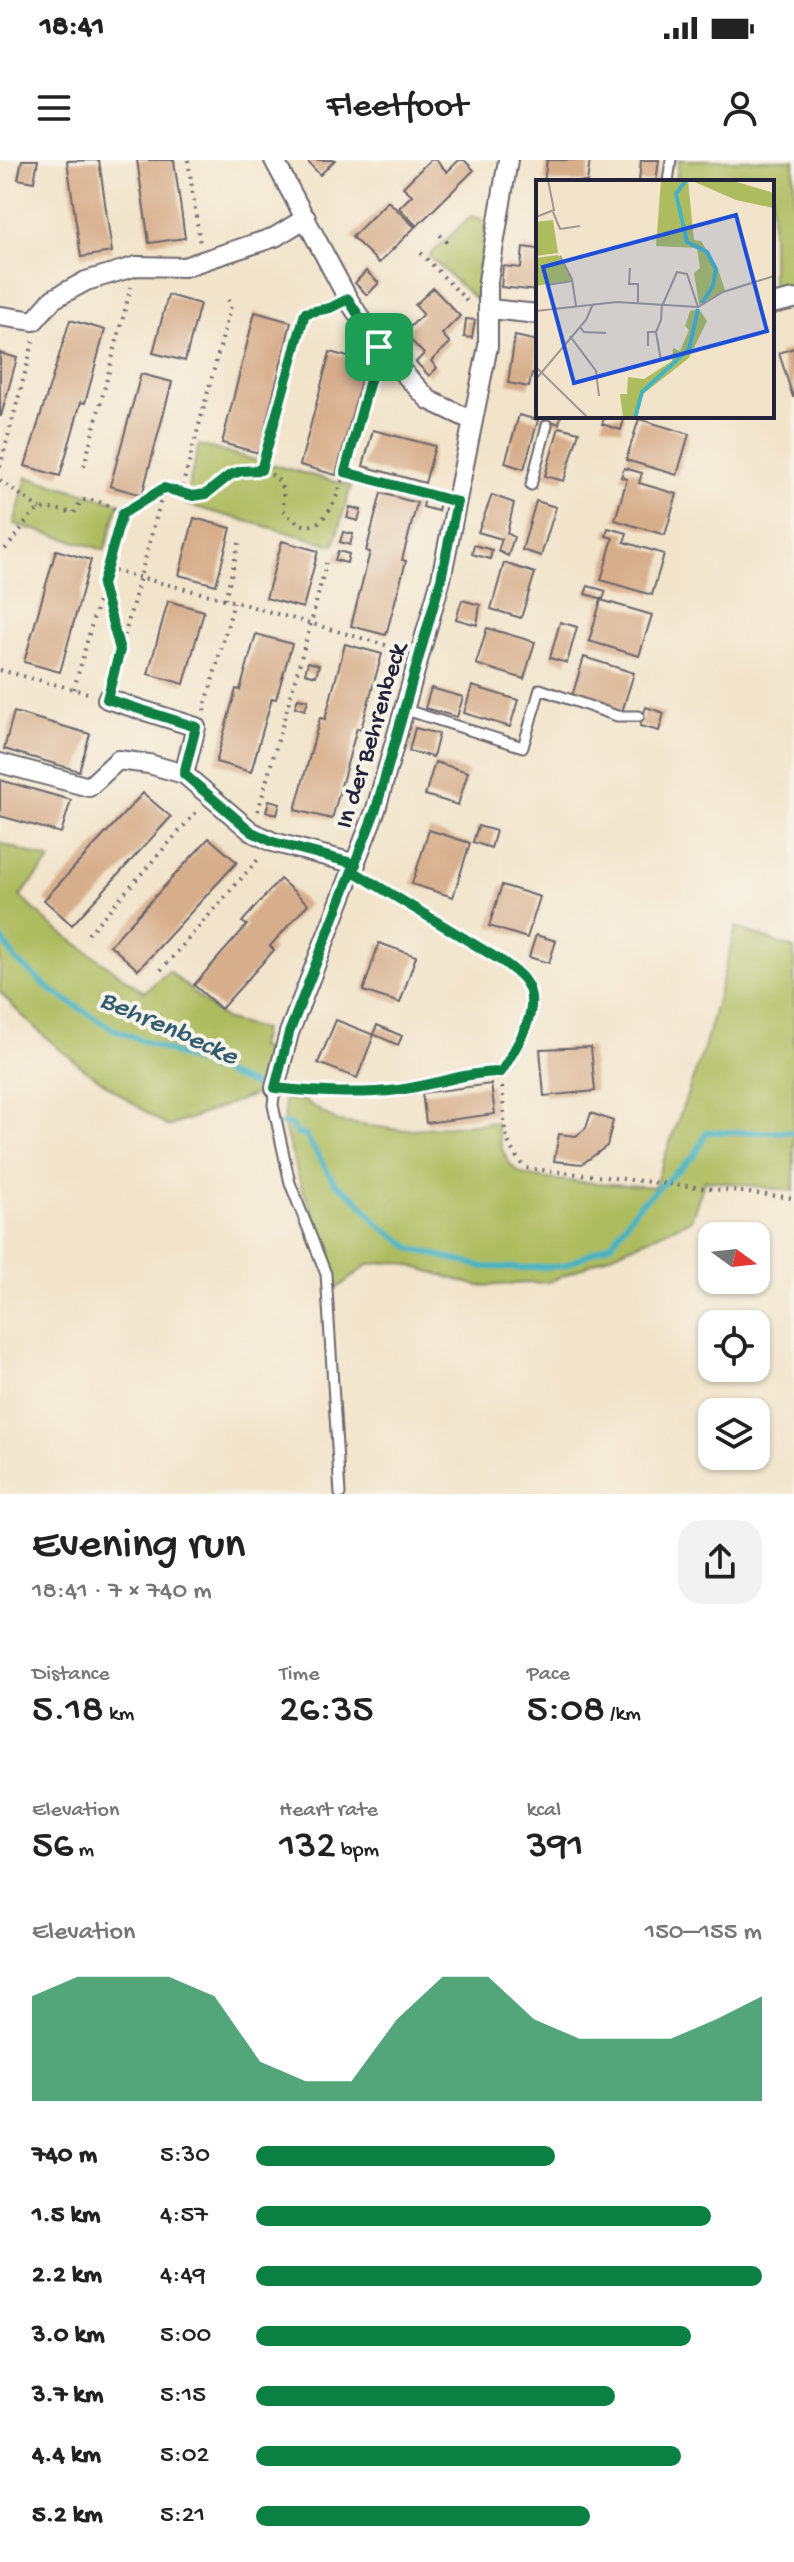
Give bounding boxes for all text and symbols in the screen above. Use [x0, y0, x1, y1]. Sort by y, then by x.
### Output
text: 18:41 [40, 11, 104, 46]
icon: menu [32, 86, 76, 130]
icon: person [718, 86, 762, 130]
text: Fleetfoot [326, 87, 468, 130]
inset map [536, 180, 774, 418]
pin [345, 313, 413, 381]
icon: arrive [357, 325, 401, 369]
street label: In der Behrenbeck [330, 638, 417, 833]
water label: Behrenbecke [94, 984, 244, 1075]
north arrow [698, 1222, 770, 1294]
map controls [698, 1222, 770, 1470]
button: locate [698, 1310, 770, 1382]
button: layers [698, 1398, 770, 1470]
button: share [678, 1520, 762, 1604]
text: Evening run [32, 1521, 245, 1573]
text: 18:41 · 7 × 740 m [32, 1577, 212, 1608]
text: Distance [32, 1662, 110, 1688]
text: Time [279, 1662, 320, 1688]
text: Pace [527, 1662, 570, 1688]
text: 5.18 [32, 1688, 104, 1735]
text: 26:35 [279, 1688, 374, 1735]
text: 5:08 [527, 1688, 605, 1735]
text: km [104, 1702, 134, 1728]
text: /km [605, 1702, 641, 1728]
text: Elevation [32, 1798, 119, 1824]
text: Heart rate [279, 1798, 378, 1824]
text: kcal [527, 1798, 561, 1824]
text: 56 [32, 1824, 73, 1871]
text: 132 [279, 1824, 336, 1871]
text: 391 [527, 1824, 584, 1871]
text: m [73, 1838, 94, 1864]
text: bpm [336, 1838, 379, 1864]
text: Elevation [32, 1918, 135, 1949]
text: 150–155 m [645, 1918, 762, 1949]
text: 740 m [32, 2141, 97, 2172]
text: 5:30 [160, 2141, 210, 2172]
text: 1.5 km [32, 2201, 101, 2232]
text: 4:57 [160, 2201, 208, 2232]
text: 2.2 km [32, 2261, 102, 2292]
text: 4:49 [160, 2261, 206, 2292]
text: 3.0 km [32, 2321, 105, 2352]
text: 5:00 [160, 2321, 211, 2352]
text: 3.7 km [32, 2381, 103, 2412]
text: 5:15 [160, 2381, 206, 2412]
text: 4.4 km [32, 2441, 101, 2472]
text: 5:02 [160, 2441, 209, 2472]
text: 5.2 km [32, 2501, 103, 2532]
text: 5:21 [160, 2501, 205, 2532]

